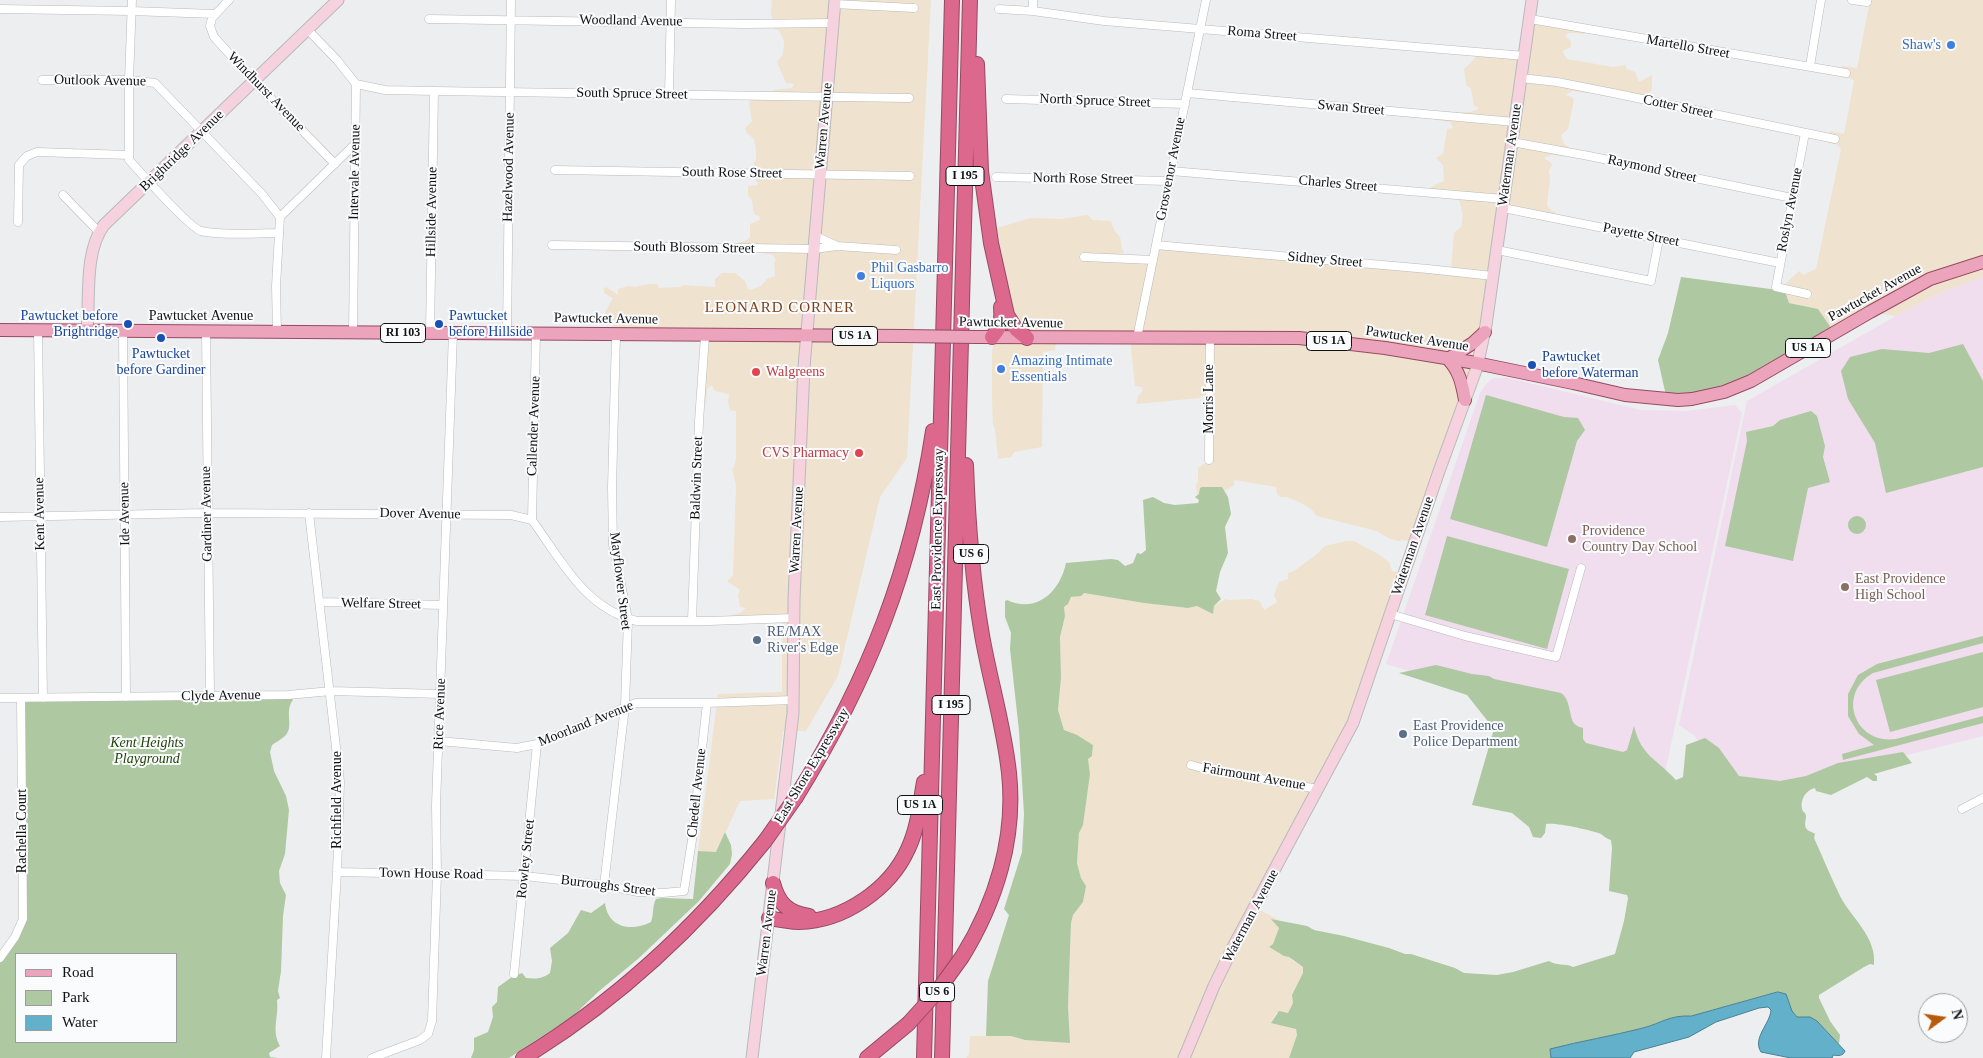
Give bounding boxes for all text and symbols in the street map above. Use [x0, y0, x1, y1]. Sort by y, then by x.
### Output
street label: Woodland Avenue [579, 12, 683, 30]
street label: Roma Street [1227, 23, 1297, 45]
street label: Martello Street [1645, 31, 1731, 63]
place label: Shaw's [1902, 37, 1941, 53]
marker: Shaw's [1945, 39, 1957, 51]
street label: Windhurst Avenue [224, 49, 308, 135]
street label: Outlook Avenue [54, 72, 146, 90]
street label: Warren Avenue [812, 82, 836, 170]
street label: South Spruce Street [576, 85, 688, 103]
street label: North Spruce Street [1039, 91, 1151, 111]
street label: Cotter Street [1641, 91, 1715, 123]
street label: Swan Street [1317, 97, 1385, 119]
street label: Waterman Avenue [1495, 103, 1525, 207]
street label: Brightridge Avenue [136, 107, 228, 195]
street label: Hazelwood Avenue [500, 112, 518, 222]
street label: Grosvenor Avenue [1153, 116, 1189, 222]
street label: Intervale Avenue [346, 124, 364, 220]
street label: Raymond Street [1606, 151, 1698, 187]
street label: South Rose Street [682, 164, 782, 182]
street label: Roslyn Avenue [1774, 166, 1806, 254]
street label: Hillside Avenue [423, 167, 441, 257]
road number: I 195 [946, 167, 984, 186]
street label: North Rose Street [1033, 170, 1133, 188]
street label: Charles Street [1298, 172, 1378, 196]
street label: Payette Street [1601, 219, 1681, 251]
street label: South Blossom Street [633, 239, 755, 257]
street label: Sidney Street [1287, 248, 1363, 272]
place label: Phil Gasbarro Liquors [871, 260, 948, 292]
street label: Pawtucket Avenue [1825, 260, 1925, 326]
marker: Phil Gasbarro Liquors [855, 270, 867, 282]
district label: LEONARD CORNER [703, 299, 857, 317]
place label: Pawtucket before Brightridge [20, 308, 118, 341]
street label: Pawtucket Avenue [149, 308, 253, 324]
place label: Pawtucket before Hillside [449, 308, 533, 341]
street label: Pawtucket Avenue [554, 310, 658, 328]
street label: Pawtucket Avenue [959, 314, 1063, 332]
marker: Pawtucket before Brightridge [122, 318, 134, 330]
marker: Pawtucket before Hillside [433, 318, 445, 330]
road number: RI 103 [380, 323, 426, 342]
street label: Pawtucket Avenue [1364, 323, 1470, 355]
road number: US 1A [832, 326, 878, 346]
marker: Pawtucket before Gardiner [155, 332, 167, 344]
road number: US 1A [1306, 332, 1352, 351]
road number: US 1A [1786, 338, 1830, 358]
place label: Pawtucket before Gardiner [116, 346, 206, 378]
place label: Pawtucket before Waterman [1542, 349, 1638, 382]
place label: Amazing Intimate Essentials [1011, 353, 1112, 386]
marker: Pawtucket before Waterman [1526, 359, 1538, 371]
marker: Amazing Intimate Essentials [995, 363, 1007, 375]
place label: Walgreens [766, 364, 825, 380]
street label: Morris Lane [1201, 364, 1217, 434]
marker: Walgreens [750, 366, 762, 378]
street label: Callender Avenue [524, 376, 544, 476]
street label: Baldwin Street [687, 436, 707, 520]
place label: CVS Pharmacy [762, 445, 849, 461]
marker: CVS Pharmacy [853, 447, 865, 459]
street label: East Providence Expressway [928, 448, 948, 610]
street label: Gardiner Avenue [198, 466, 216, 562]
street label: Kent Avenue [31, 477, 49, 551]
street label: Ide Avenue [116, 482, 134, 546]
street label: Warren Avenue [786, 486, 808, 574]
street label: Waterman Avenue [1388, 494, 1438, 598]
street label: Dover Avenue [379, 505, 461, 523]
place label: Providence Country Day School [1582, 523, 1697, 556]
street label: Mayflower Street [606, 531, 634, 631]
marker: Providence Country Day School [1566, 533, 1578, 545]
road number: US 6 [954, 544, 988, 564]
place label: East Providence High School [1855, 571, 1946, 604]
marker: East Providence High School [1839, 581, 1851, 593]
street label: Welfare Street [341, 595, 421, 613]
place label: RE/MAX River's Edge [767, 624, 838, 656]
marker: RE/MAX River's Edge [751, 634, 763, 646]
street label: Rice Avenue [430, 678, 450, 750]
street label: Clyde Avenue [181, 687, 261, 705]
road number: I 195 [932, 696, 970, 714]
street label: Moorland Avenue [536, 697, 636, 751]
street label: East Shore Expressway [771, 705, 853, 827]
place label: East Providence Police Department [1413, 718, 1518, 750]
marker: East Providence Police Department [1397, 728, 1409, 740]
park label: Kent Heights Playground [110, 735, 184, 768]
street label: Chedell Avenue [684, 748, 710, 838]
street label: Richfield Avenue [329, 751, 345, 849]
street label: Fairmount Avenue [1201, 760, 1307, 794]
street label: Rachella Court [14, 789, 30, 873]
road number: US 1A [898, 796, 942, 814]
street label: Rowley Street [513, 818, 539, 900]
street label: Town House Road [379, 865, 483, 883]
street label: Waterman Avenue [1219, 867, 1283, 965]
street label: Burroughs Street [560, 872, 656, 900]
street label: Warren Avenue [753, 889, 781, 977]
legend [15, 953, 178, 1043]
text: Road [62, 964, 94, 980]
road number: US 6 [920, 982, 954, 1002]
text: Park [62, 989, 90, 1005]
north arrow [1918, 993, 1968, 1043]
text: N [1949, 1008, 1966, 1021]
text: Water [62, 1014, 97, 1030]

